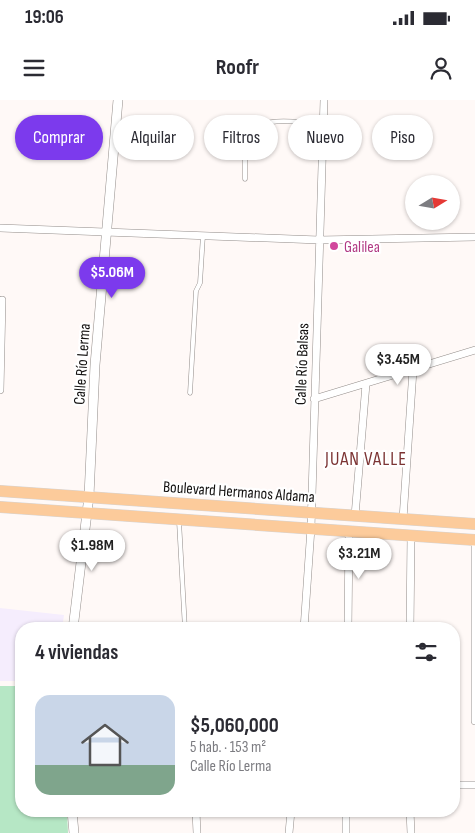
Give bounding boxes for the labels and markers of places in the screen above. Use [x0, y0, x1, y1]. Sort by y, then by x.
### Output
place label: Galilea [344, 238, 380, 257]
marker: Galilea [328, 240, 340, 252]
pin: $5.06M [71, 256, 153, 299]
pin: $3.45M [357, 344, 439, 386]
pin: $1.98M [51, 530, 133, 572]
pin: $3.21M [318, 538, 400, 580]

